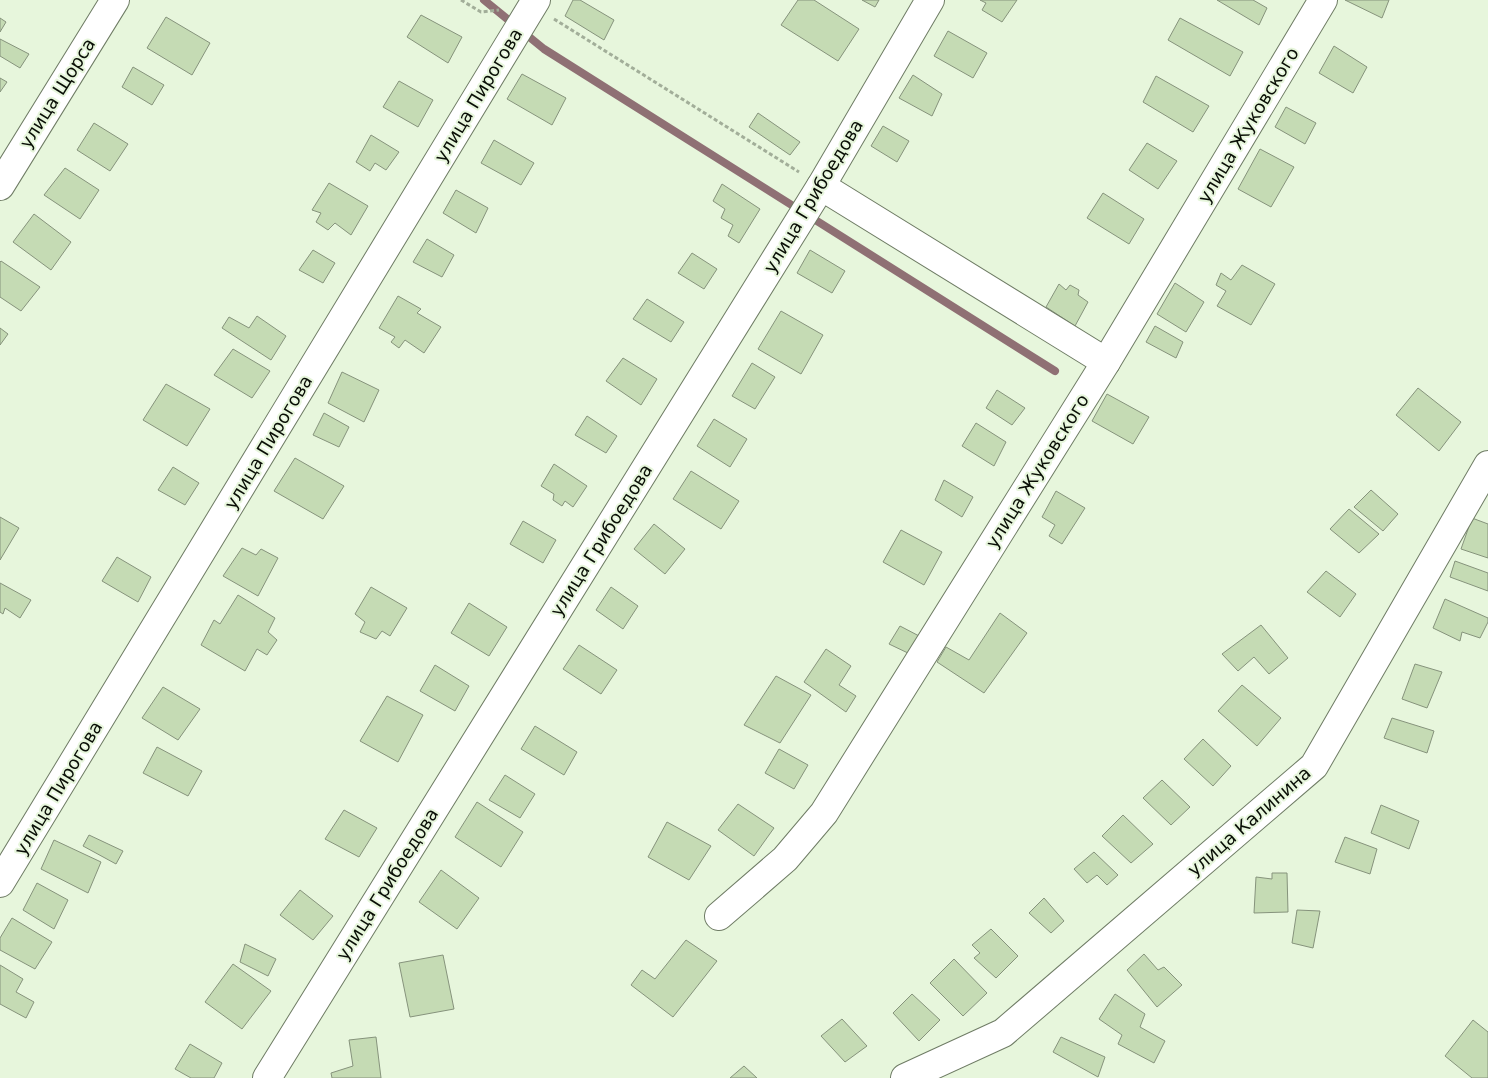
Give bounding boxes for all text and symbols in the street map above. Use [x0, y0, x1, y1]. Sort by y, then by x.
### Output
street label: улица Пирогова [430, 24, 526, 166]
street label: улица Щорса [15, 34, 99, 152]
street label: улица Жуковского [1193, 43, 1303, 207]
street label: улица Грибоедова [759, 115, 867, 277]
street label: улица Пирогова [220, 371, 316, 513]
street label: улица Жуковского [981, 390, 1093, 552]
street label: улица Грибоедова [546, 460, 656, 620]
street label: улица Пирогова [10, 717, 106, 859]
street label: улица Калинина [1183, 762, 1315, 880]
street label: улица Грибоедова [332, 804, 442, 964]

